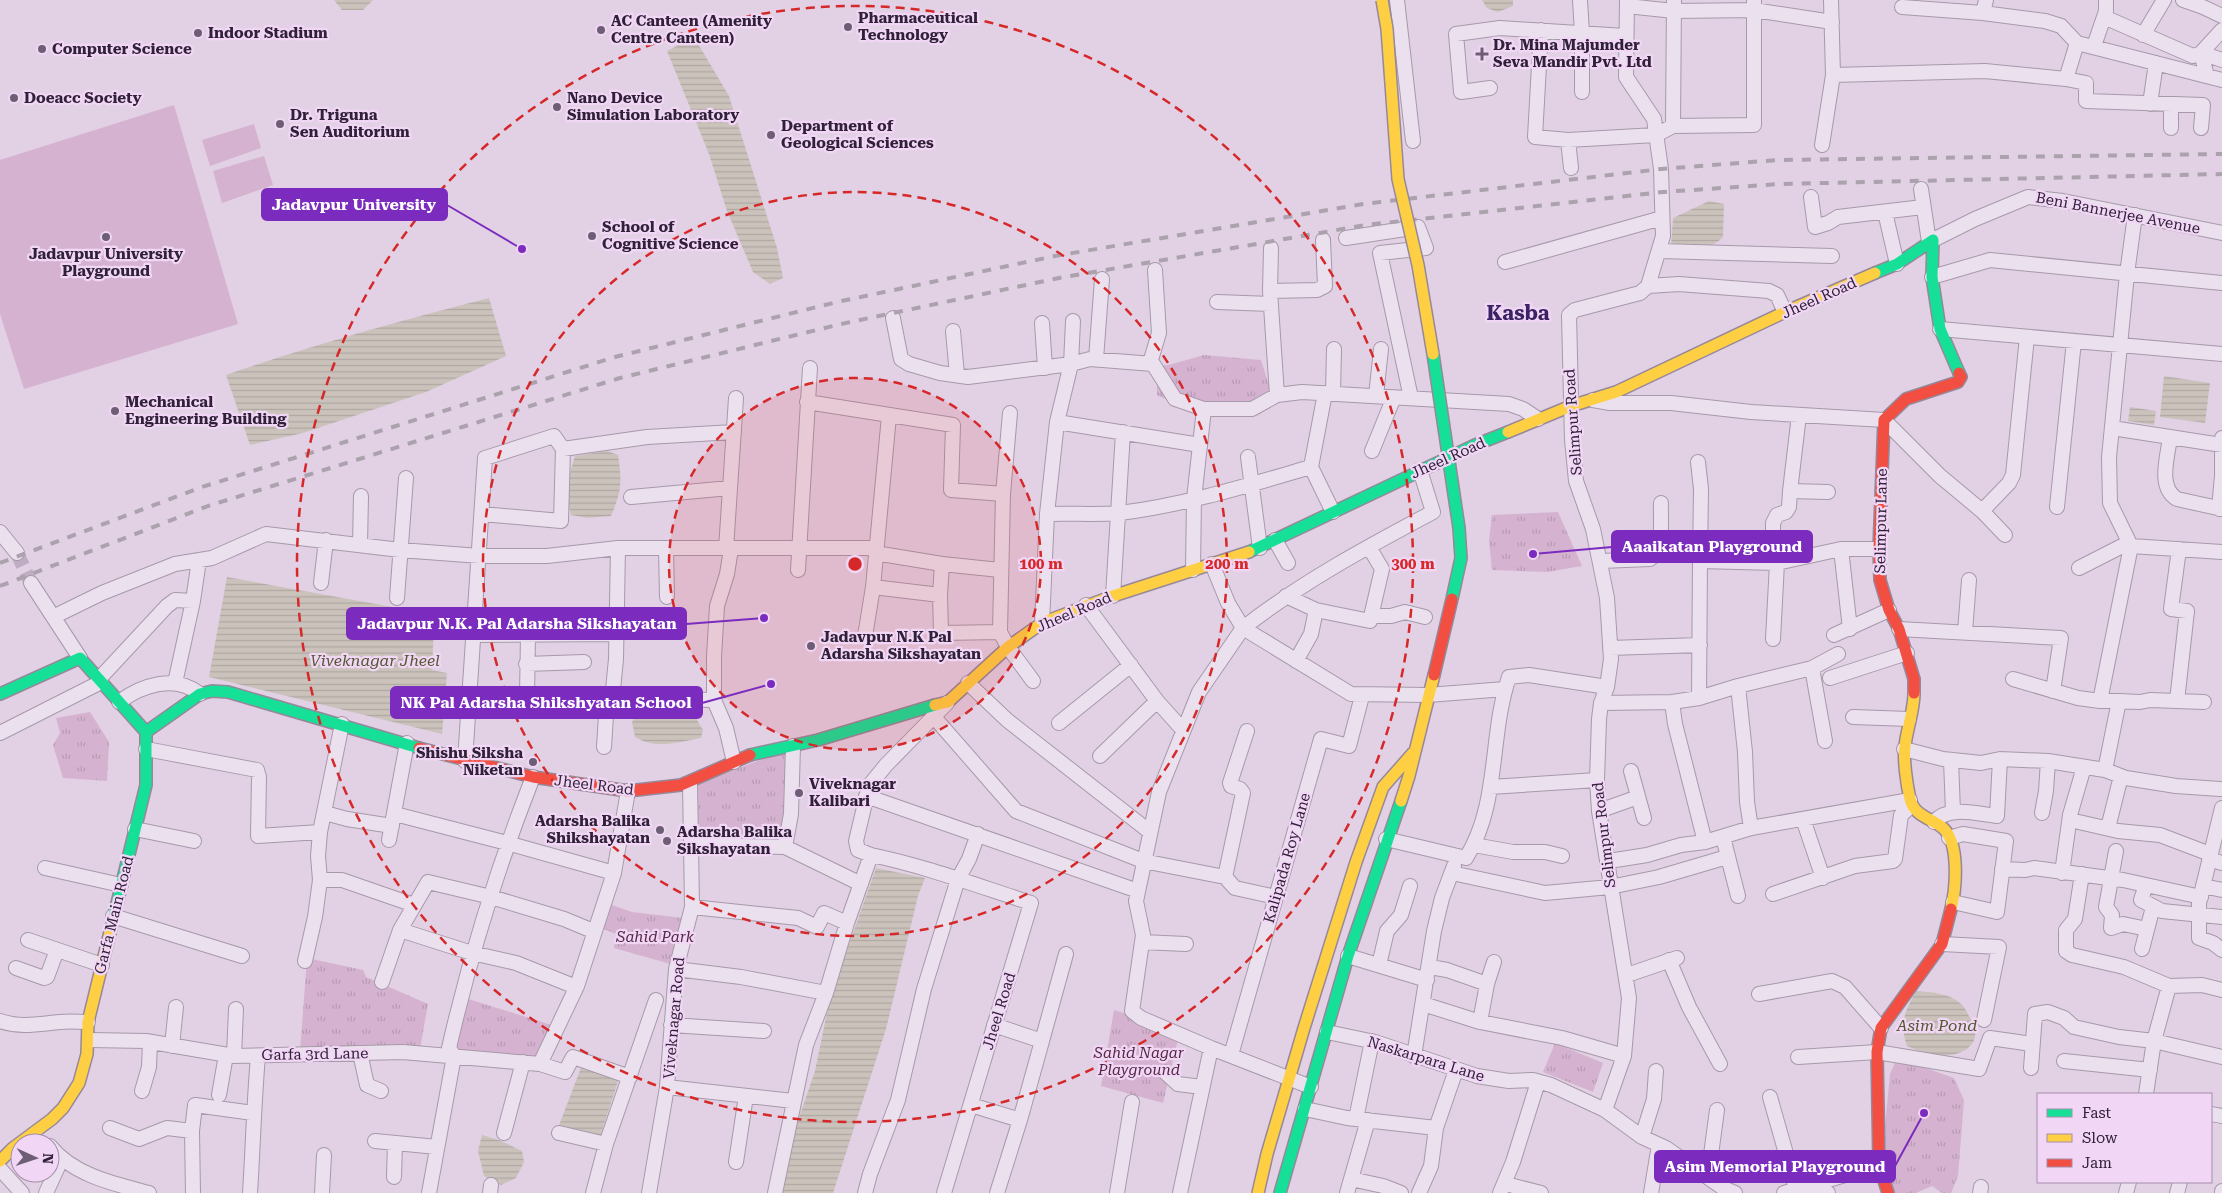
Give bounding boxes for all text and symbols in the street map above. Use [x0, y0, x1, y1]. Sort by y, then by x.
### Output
place label: Pharmaceutical Technology [858, 9, 978, 44]
place label: AC Canteen (Amenity Centre Canteen) [611, 12, 772, 47]
marker: Pharmaceutical Technology [842, 21, 854, 33]
place label: Indoor Stadium [208, 24, 328, 42]
marker: AC Canteen (Amenity Centre Canteen) [595, 24, 607, 36]
marker: Indoor Stadium [192, 27, 204, 39]
place label: Dr. Mina Majumder Seva Mandir Pvt. Ltd [1493, 36, 1652, 71]
place label: Computer Science [52, 40, 192, 58]
marker: Computer Science [36, 43, 48, 55]
marker: Dr. Mina Majumder Seva Mandir Pvt. Ltd [1475, 47, 1489, 61]
place label: Doeacc Society [24, 89, 142, 107]
place label: Nano Device Simulation Laboratory [567, 89, 739, 124]
marker: Doeacc Society [8, 92, 20, 104]
marker: Nano Device Simulation Laboratory [551, 101, 563, 113]
place label: Dr. Triguna Sen Auditorium [290, 106, 410, 141]
place label: Department of Geological Sciences [781, 117, 934, 152]
marker: Dr. Triguna Sen Auditorium [274, 118, 286, 130]
marker: Department of Geological Sciences [765, 129, 777, 141]
street label: Beni Bannerjee Avenue [2034, 188, 2202, 238]
callout: Jadavpur University [262, 189, 447, 220]
text: Jadavpur University [272, 195, 437, 214]
place label: School of Cognitive Science [602, 218, 739, 253]
marker: School of Cognitive Science [586, 230, 598, 242]
marker: Jadavpur University Playground [100, 231, 112, 243]
place label: Jadavpur University Playground [29, 245, 183, 280]
street label: Jheel Road [1779, 273, 1859, 322]
district label: Kasba [1487, 301, 1550, 325]
street label: Selimpur Road [1560, 368, 1586, 476]
place label: Mechanical Engineering Building [125, 393, 287, 428]
marker: Mechanical Engineering Building [109, 405, 121, 417]
street label: Jheel Road [1408, 433, 1488, 482]
street label: Selimpur Lane [1871, 468, 1891, 574]
callout: Aaaikatan Playground [1612, 531, 1812, 562]
text: Aaaikatan Playground [1622, 537, 1803, 556]
centre of rings [846, 555, 864, 573]
text: 100 m [1019, 555, 1063, 573]
text: 200 m [1205, 555, 1249, 573]
text: 300 m [1391, 555, 1435, 573]
street label: Jheel Road [1034, 588, 1115, 636]
callout: Jadavpur N.K. Pal Adarsha Sikshayatan [347, 608, 686, 639]
text: Jadavpur N.K. Pal Adarsha Sikshayatan [357, 614, 677, 633]
place label: Jadavpur N.K Pal Adarsha Sikshayatan [821, 628, 981, 663]
marker: Jadavpur N.K Pal Adarsha Sikshayatan [805, 640, 817, 652]
water label: Viveknagar Jheel [310, 651, 440, 670]
callout: NK Pal Adarsha Shikshyatan School [391, 687, 702, 718]
text: NK Pal Adarsha Shikshyatan School [401, 693, 692, 712]
place label: Shishu Siksha Niketan [416, 744, 523, 779]
marker: Shishu Siksha Niketan [527, 756, 539, 768]
street label: Jheel Road [553, 771, 635, 799]
place label: Viveknagar Kalibari [809, 775, 896, 810]
street label: Selimpur Road [1589, 781, 1619, 889]
marker: Viveknagar Kalibari [793, 787, 805, 799]
street label: Kalipada Roy Lane [1260, 791, 1314, 925]
place label: Adarsha Balika Shikshayatan [535, 812, 650, 847]
place label: Adarsha Balika Sikshayatan [677, 823, 792, 858]
marker: Adarsha Balika Shikshayatan [654, 824, 666, 836]
marker: Adarsha Balika Sikshayatan [661, 835, 673, 847]
street label: Garfa Main Road [91, 854, 137, 976]
park label: Sahid Park [615, 928, 695, 946]
street label: Viveknagar Road [660, 956, 688, 1080]
street label: Jheel Road [979, 970, 1019, 1052]
water label: Asim Pond [1896, 1016, 1977, 1035]
street label: Naskarpara Lane [1365, 1033, 1487, 1085]
street label: Garfa 3rd Lane [261, 1044, 369, 1064]
park label: Sahid Nagar Playground [1093, 1044, 1185, 1079]
legend [2037, 1093, 2212, 1183]
text: Fast [2082, 1104, 2112, 1122]
text: Slow [2082, 1129, 2118, 1147]
north arrow [10, 1133, 60, 1183]
callout: Asim Memorial Playground [1655, 1151, 1895, 1182]
text: N [40, 1153, 56, 1165]
text: Jam [2082, 1154, 2112, 1172]
text: Asim Memorial Playground [1665, 1157, 1886, 1176]

